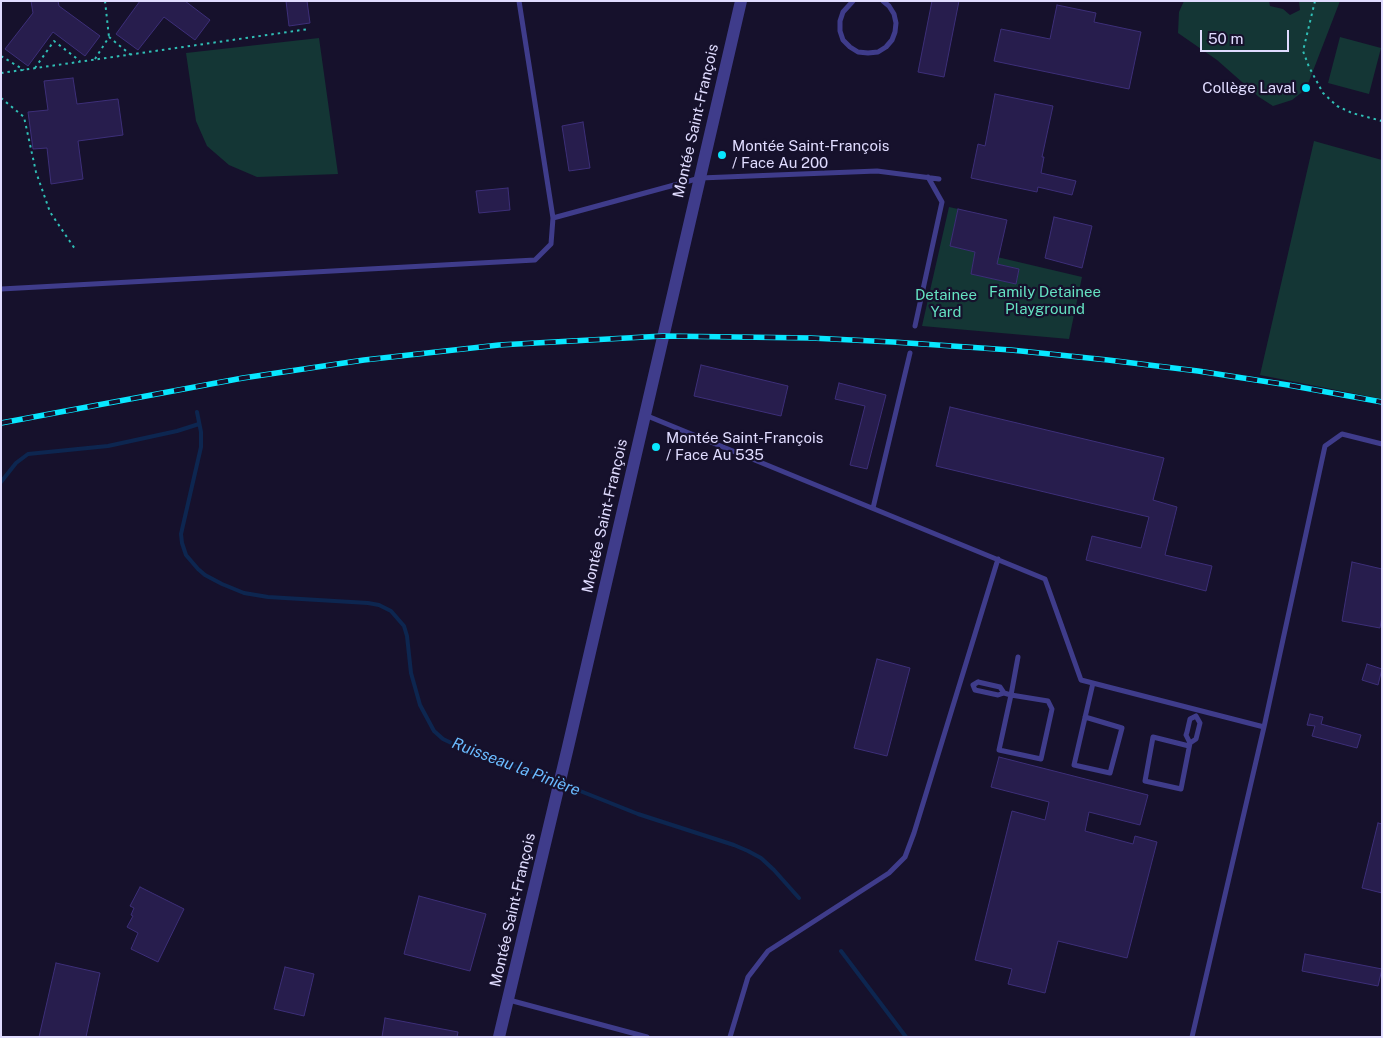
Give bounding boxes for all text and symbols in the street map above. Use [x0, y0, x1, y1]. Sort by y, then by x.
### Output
scale bar [1203, 20, 1292, 52]
text: 50 m [1208, 30, 1243, 47]
street label: Montée Saint-François [670, 42, 722, 200]
place label: Collège Laval [1202, 79, 1296, 97]
marker: Collège Laval [1300, 82, 1312, 94]
place label: Montée Saint-François / Face Au 200 [732, 137, 889, 172]
marker: Montée Saint-François / Face Au 200 [716, 149, 728, 161]
park label: Family Detainee Playground [989, 283, 1101, 318]
park label: Detainee Yard [915, 286, 977, 321]
place label: Montée Saint-François / Face Au 535 [666, 429, 823, 464]
street label: Montée Saint-François [579, 437, 631, 595]
marker: Montée Saint-François / Face Au 535 [650, 441, 662, 453]
water label: Ruisseau la Pinière [449, 734, 583, 800]
street label: Montée Saint-François [487, 831, 539, 989]

